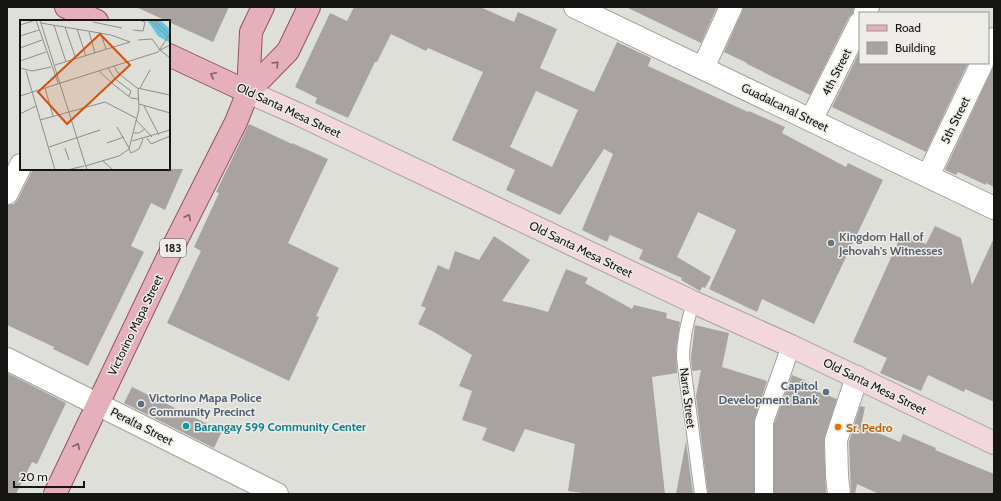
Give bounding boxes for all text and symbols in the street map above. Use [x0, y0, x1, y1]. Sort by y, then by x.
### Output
legend [859, 12, 989, 64]
inset map [20, 20, 170, 170]
text: Road [895, 20, 921, 35]
text: Building [895, 40, 937, 55]
street label: 4th Street [818, 46, 854, 98]
one-way arrow [271, 61, 278, 69]
one-way arrow [210, 72, 217, 80]
street label: Old Santa Mesa Street [235, 79, 343, 141]
street label: Guadalcanal Street [739, 79, 831, 135]
street label: 5th Street [937, 94, 973, 146]
one-way arrow [183, 214, 191, 222]
street label: Old Santa Mesa Street [527, 217, 635, 281]
place label: Kingdom Hall of Jehovah's Witnesses [838, 229, 943, 258]
marker: Kingdom Hall of Jehovah's Witnesses [826, 238, 836, 248]
road number: 183 [160, 239, 186, 257]
street label: Victorino Mapa Street [104, 272, 166, 378]
street label: Old Santa Mesa Street [821, 354, 929, 418]
street label: Narra Street [677, 367, 699, 429]
place label: Capitol Development Bank [719, 378, 818, 407]
marker: Capitol Development Bank [821, 387, 831, 397]
place label: Victorino Mapa Police Community Precinct [149, 390, 262, 419]
marker: Victorino Mapa Police Community Precinct [136, 399, 146, 409]
street label: Peralta Street [108, 404, 176, 448]
place label: Barangay 599 Community Center [194, 419, 366, 434]
place label: Sr. Pedro [846, 420, 893, 435]
marker: Barangay 599 Community Center [181, 421, 191, 431]
marker: Sr. Pedro [833, 422, 843, 432]
one-way arrow [72, 443, 80, 450]
scale bar [14, 463, 84, 489]
text: 20 m [20, 469, 48, 484]

